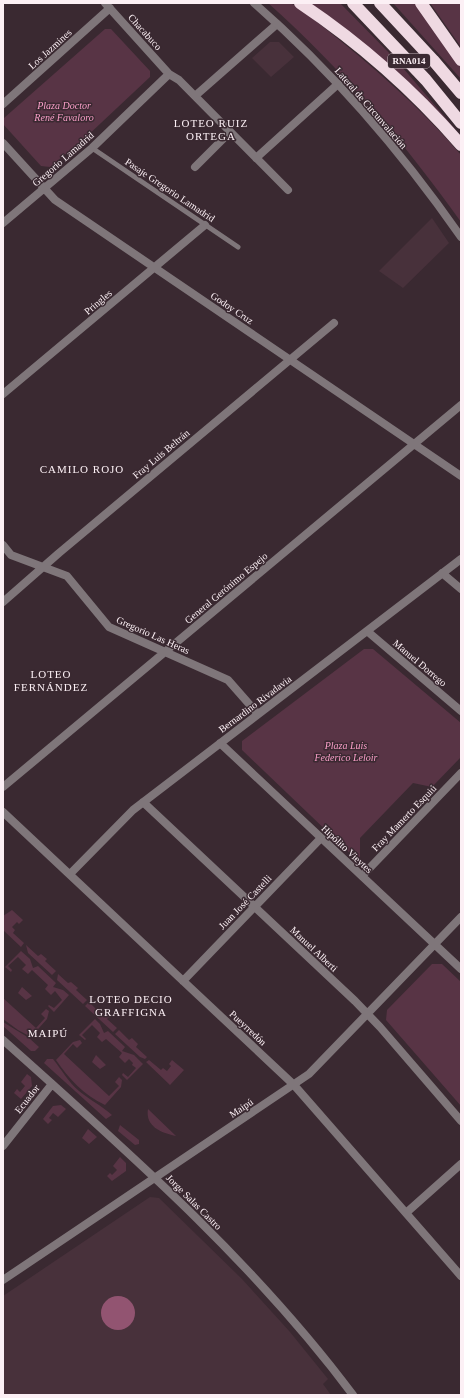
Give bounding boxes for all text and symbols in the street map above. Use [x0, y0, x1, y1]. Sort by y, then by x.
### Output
street label: Chacabuco [126, 12, 164, 52]
street label: Los Jazmines [26, 27, 74, 71]
road number: RNA014 [388, 54, 430, 68]
street label: Lateral de Circunvalación [333, 65, 409, 151]
park label: Plaza Doctor René Favaloro [33, 100, 94, 123]
district label: LOTEO RUIZ ORTEGA [174, 117, 248, 142]
street label: Gregorio Lamadrid [30, 129, 96, 189]
street label: Pasaje Gregorio Lamadrid [123, 156, 217, 224]
street label: Pringles [82, 287, 114, 317]
street label: Godoy Cruz [209, 290, 256, 327]
street label: Fray Luis Beltrán [130, 427, 192, 481]
district label: CAMILO ROJO [40, 463, 124, 475]
street label: General Gerónimo Espejo [182, 550, 270, 626]
street label: Gregorio Las Heras [115, 614, 191, 656]
street label: Manuel Dorrego [391, 637, 449, 689]
district label: LOTEO FERNÁNDEZ [14, 668, 88, 693]
street label: Bernardino Rivadavia [217, 673, 294, 735]
park label: Plaza Luis Federico Leloir [313, 740, 378, 763]
street label: Fray Mamerto Esquiú [370, 783, 438, 853]
street label: Hipólito Vieytes [319, 823, 375, 875]
street label: Juan José Castelli [216, 872, 274, 931]
street label: Manuel Alberti [288, 924, 340, 974]
district label: LOTEO DECIO GRAFFIGNA [89, 993, 173, 1018]
street label: Pueyrredón [227, 1008, 269, 1048]
district label: MAIPÚ [28, 1027, 68, 1039]
street label: Ecuador [12, 1082, 42, 1116]
street label: Maipú [227, 1096, 255, 1120]
street label: Jorge Salas Castro [164, 1172, 224, 1232]

